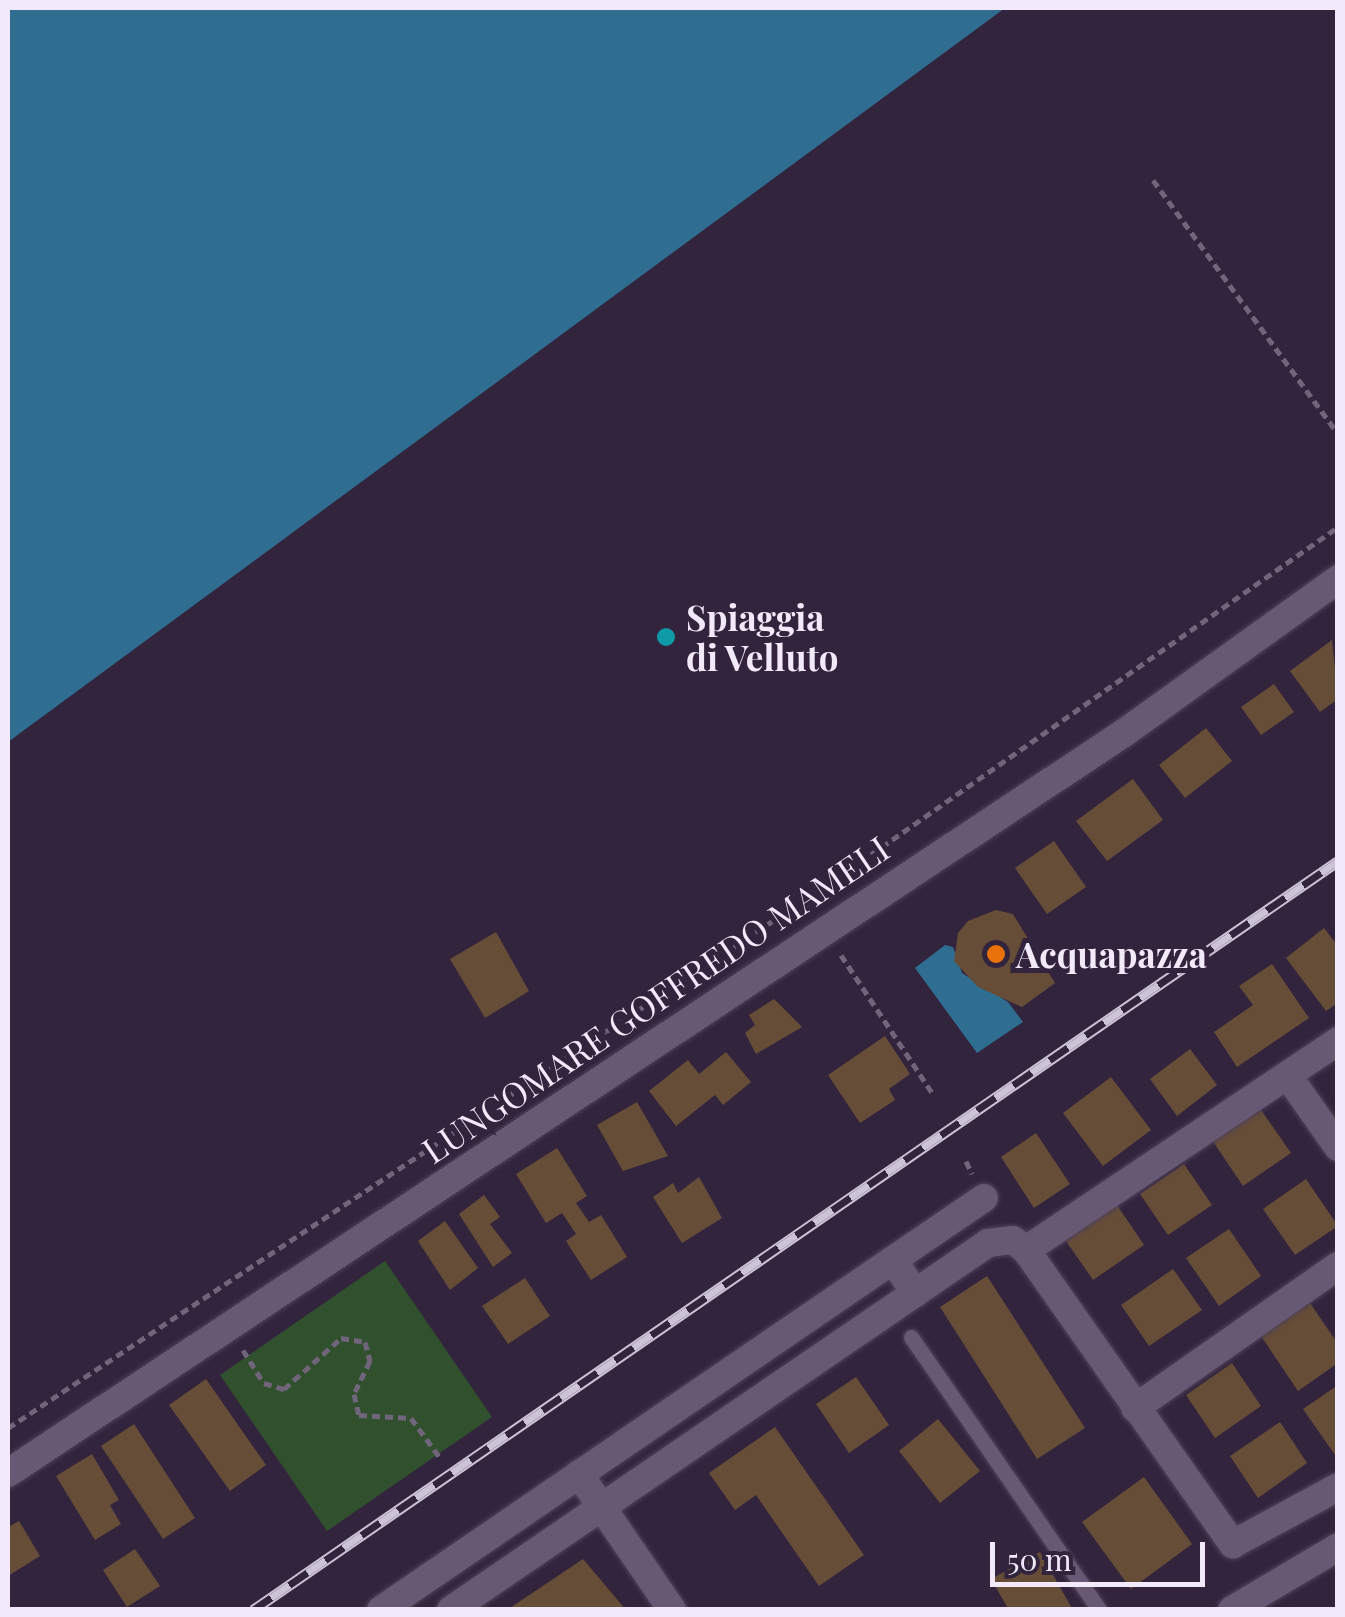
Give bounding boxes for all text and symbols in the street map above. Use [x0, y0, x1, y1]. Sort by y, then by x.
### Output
place label: Spiaggia di Velluto [686, 596, 840, 678]
marker: Spiaggia di Velluto [655, 626, 677, 648]
street label: LUNGOMARE GOFFREDO MAMELI [414, 827, 896, 1171]
place label: Acquapazza [1016, 933, 1207, 975]
marker: Acquapazza [985, 943, 1007, 965]
scale bar [995, 1522, 1210, 1584]
text: 50 m [1007, 1539, 1072, 1579]

